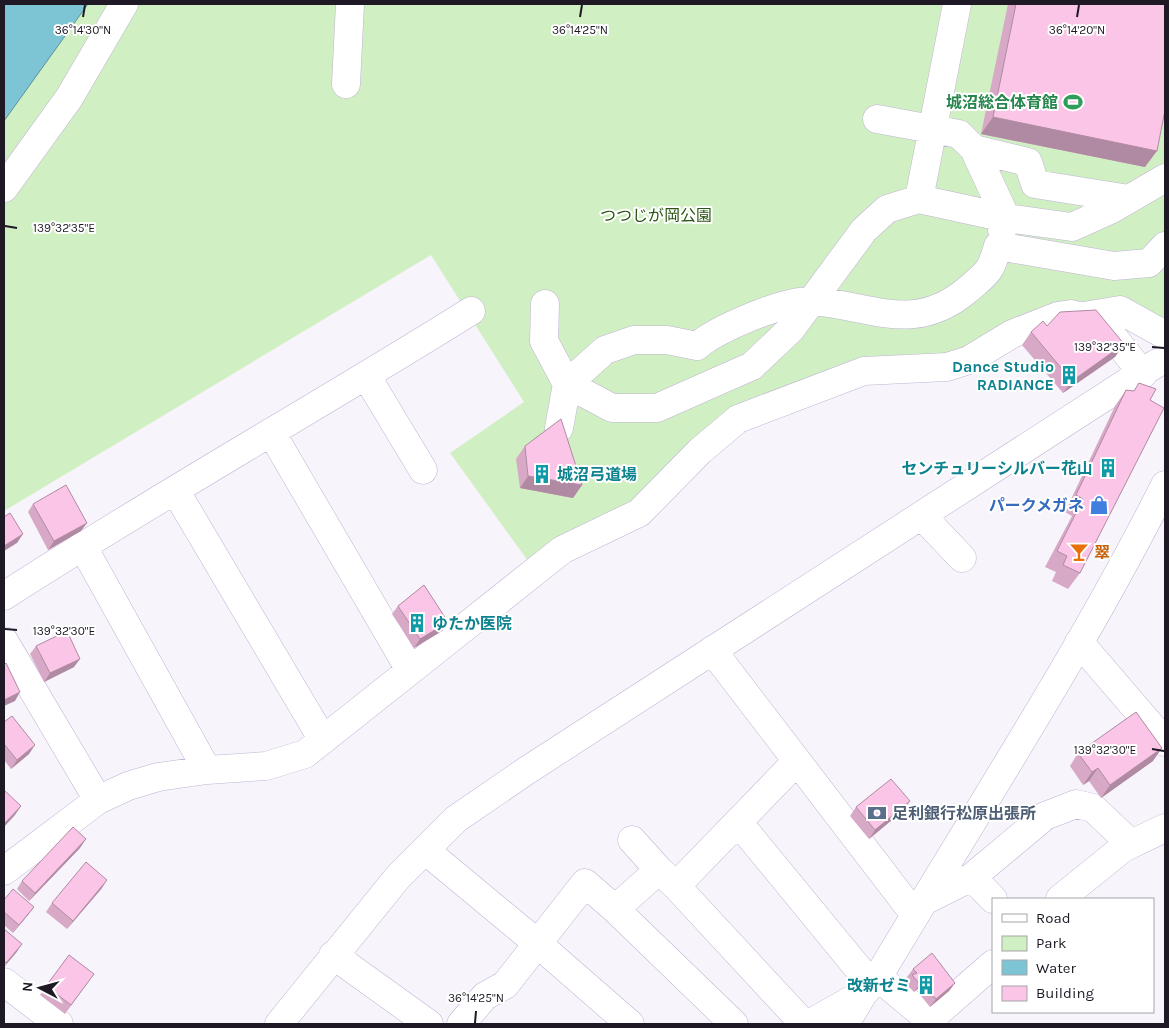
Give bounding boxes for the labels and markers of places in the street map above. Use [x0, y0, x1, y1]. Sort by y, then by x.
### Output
sports icon: 城沼総合体育館 [1062, 91, 1084, 113]
place label: 城沼総合体育館 [946, 93, 1058, 112]
place label: Dance Studio RADIANCE [952, 357, 1054, 394]
building icon: Dance Studio RADIANCE [1058, 364, 1080, 386]
building icon: センチュリーシルバー花山 [1097, 457, 1119, 479]
place label: センチュリーシルバー花山 [901, 459, 1093, 478]
building icon: 城沼弓道場 [531, 463, 553, 485]
place label: 城沼弓道場 [557, 465, 637, 484]
shop icon: パークメガネ [1088, 494, 1110, 516]
place label: パークメガネ [989, 496, 1084, 515]
bar icon: 翠 [1068, 541, 1090, 563]
place label: 翠 [1094, 543, 1110, 562]
building icon: ゆたか医院 [406, 612, 428, 634]
place label: ゆたか医院 [432, 614, 512, 633]
bank icon: 足利銀行松原出張所 [866, 802, 888, 824]
place label: 足利銀行松原出張所 [892, 804, 1036, 823]
building icon: 改新ゼミ [915, 974, 937, 996]
place label: 改新ゼミ [847, 976, 911, 995]

